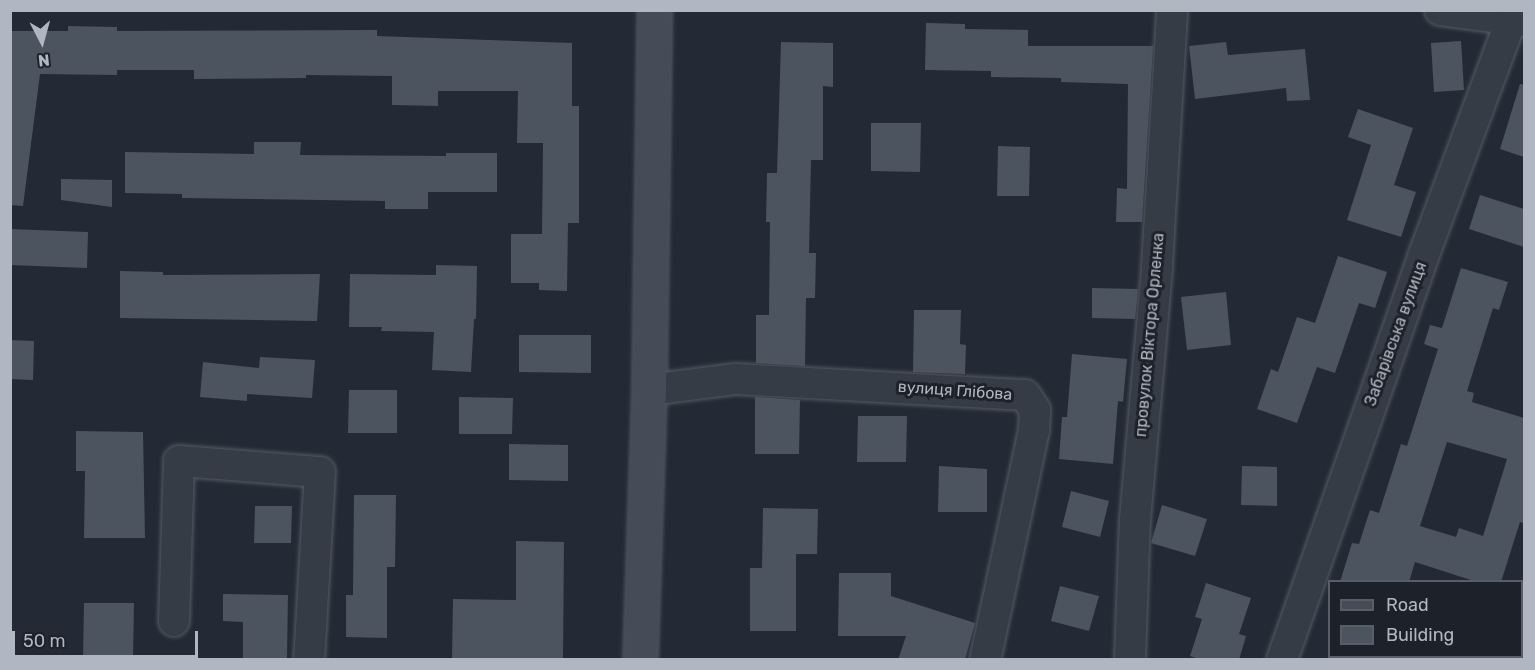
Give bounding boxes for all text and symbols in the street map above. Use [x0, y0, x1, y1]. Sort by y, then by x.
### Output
north arrow [12, 12, 72, 72]
text: N [37, 50, 51, 70]
street label: провулок Віктора Орленка [1132, 232, 1168, 438]
street label: Забарівська вулиця [1361, 259, 1431, 409]
street label: вулиця Глібова [897, 377, 1013, 405]
legend [1328, 580, 1523, 658]
text: Road [1386, 594, 1429, 616]
scale bar [15, 619, 201, 657]
text: Building [1386, 624, 1454, 646]
text: 50 m [23, 630, 66, 652]

